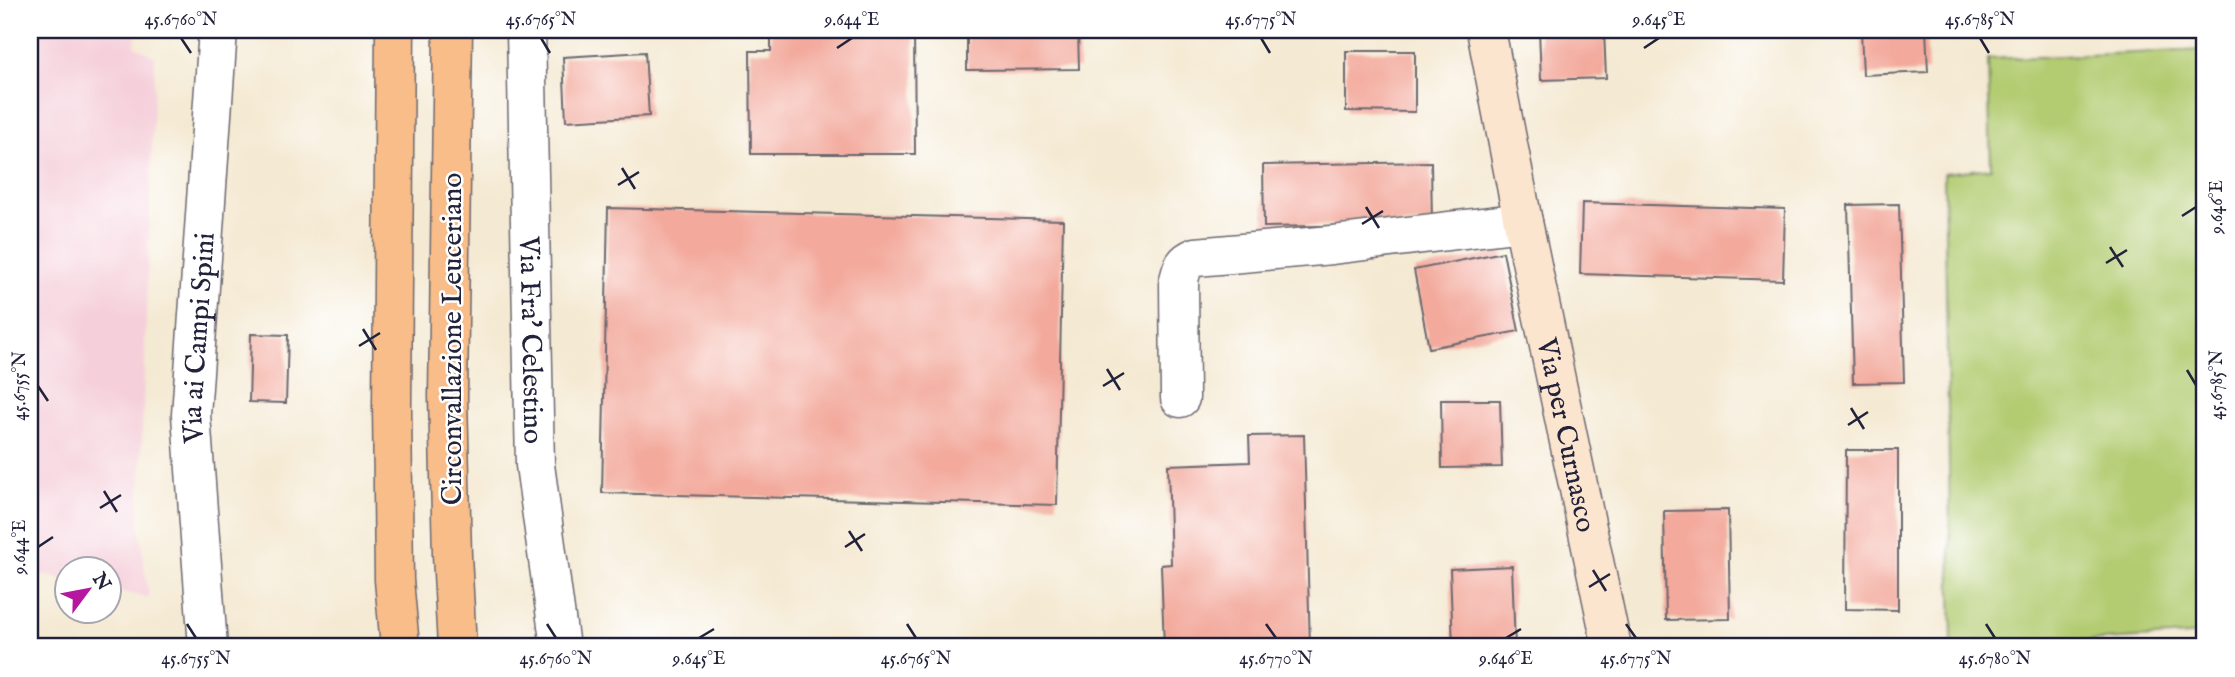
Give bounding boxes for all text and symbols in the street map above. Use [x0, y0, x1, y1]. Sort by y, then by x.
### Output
text: 45.6760°N [145, 9, 218, 32]
text: 45.6765°N [506, 9, 577, 32]
text: 9.644°E [823, 9, 880, 32]
text: 45.6775°N [1225, 9, 1297, 32]
text: 9.645°E [1632, 9, 1685, 32]
text: 45.6785°N [1945, 9, 2015, 32]
street label: Circonvallazione Leuceriano [436, 173, 471, 505]
text: 9.646°E [2206, 180, 2229, 235]
street label: Via ai Campi Spini [176, 231, 224, 445]
street label: Via Fra' Celestino [510, 235, 550, 444]
street label: Via per Curnasco [1528, 334, 1602, 536]
text: 45.6785°N [2206, 350, 2229, 420]
text: 45.6755°N [9, 351, 32, 421]
text: 9.644°E [9, 519, 32, 576]
north arrow [52, 554, 122, 624]
text: N [86, 568, 116, 596]
text: 45.6755°N [161, 648, 231, 671]
text: 45.6760°N [520, 648, 593, 671]
text: 9.645°E [672, 648, 725, 671]
text: 45.6765°N [881, 648, 952, 671]
text: 45.6770°N [1239, 648, 1313, 671]
text: 9.646°E [1478, 648, 1533, 671]
text: 45.6775°N [1600, 648, 1672, 671]
text: 45.6780°N [1959, 648, 2032, 671]

